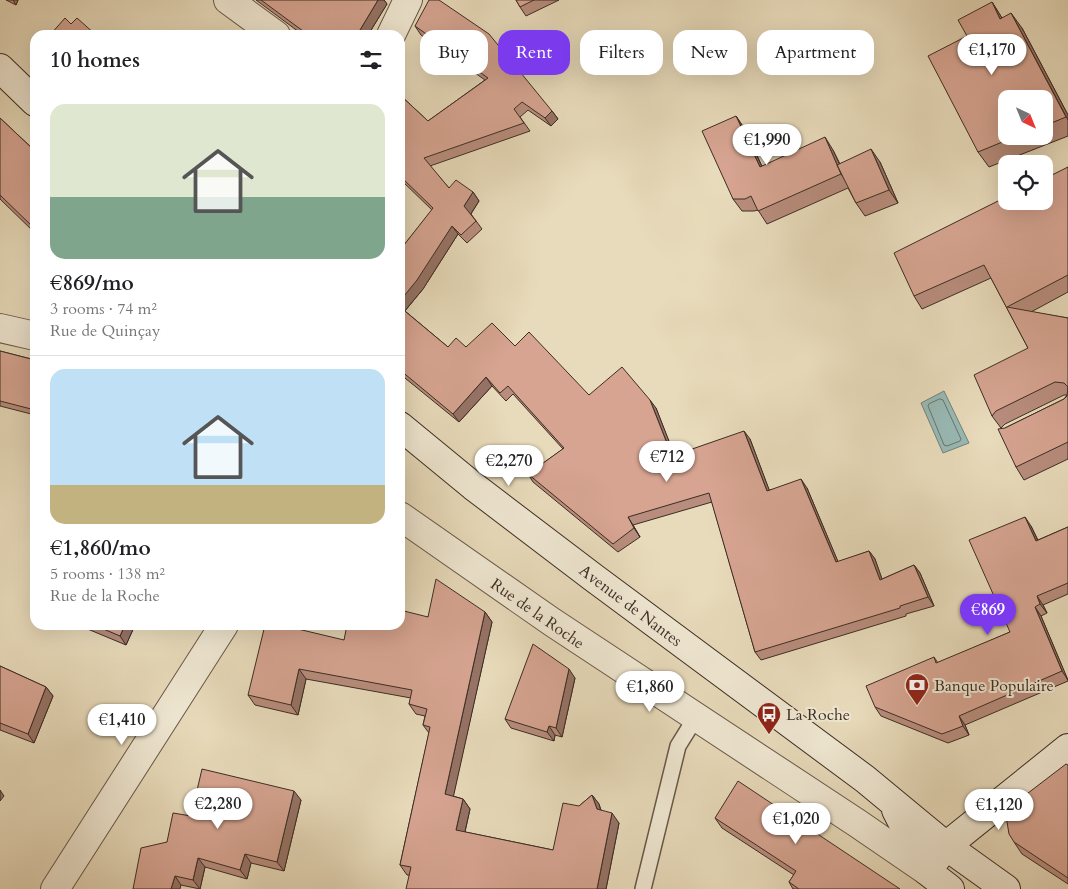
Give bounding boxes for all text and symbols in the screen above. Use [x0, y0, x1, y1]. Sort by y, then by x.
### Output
chip: Buy [420, 30, 488, 75]
chip: Rent [498, 30, 570, 75]
chip: Filters [580, 30, 663, 75]
chip: New [673, 30, 747, 75]
chip: Apartment [757, 30, 874, 75]
pin: €1,170 [951, 34, 1033, 76]
text: €1,170 [969, 39, 1016, 61]
text: 10 homes [50, 46, 140, 75]
icon: filters [357, 46, 385, 74]
north arrow [998, 90, 1052, 145]
map controls [998, 90, 1053, 210]
pin: €1,990 [726, 124, 808, 166]
text: €1,990 [744, 129, 791, 151]
icon: home [173, 136, 263, 226]
button: locate [998, 155, 1053, 210]
text: €869/mo [50, 269, 134, 298]
text: 3 rooms · 74 m² [50, 298, 157, 320]
text: Rue de Quinçay [50, 320, 160, 342]
icon: home [173, 402, 263, 492]
pin: €712 [637, 440, 697, 483]
pin: €2,270 [468, 444, 550, 487]
text: €712 [650, 446, 684, 468]
text: €2,270 [486, 450, 533, 472]
text: €1,860/mo [50, 534, 151, 563]
street label: Avenue de Nantes [574, 560, 686, 652]
text: 5 rooms · 138 m² [50, 563, 165, 585]
street label: Rue de la Roche [486, 573, 589, 654]
text: Rue de la Roche [50, 585, 160, 607]
pin: €869 [958, 594, 1018, 636]
text: €869 [971, 599, 1005, 621]
pin: €1,860 [609, 670, 691, 713]
bank icon: Banque Populaire [904, 672, 930, 706]
place label: Banque Populaire [934, 675, 1054, 697]
text: €1,860 [627, 676, 674, 698]
bus stop icon: La Roche [756, 701, 782, 735]
pin: €1,410 [81, 704, 163, 746]
place label: La Roche [786, 704, 850, 726]
text: €1,410 [99, 709, 146, 731]
pin: €2,280 [177, 788, 259, 830]
pin: €1,120 [958, 788, 1040, 831]
text: €2,280 [195, 793, 242, 815]
text: €1,120 [976, 794, 1023, 816]
pin: €1,020 [755, 802, 837, 845]
text: €1,020 [773, 808, 820, 830]

